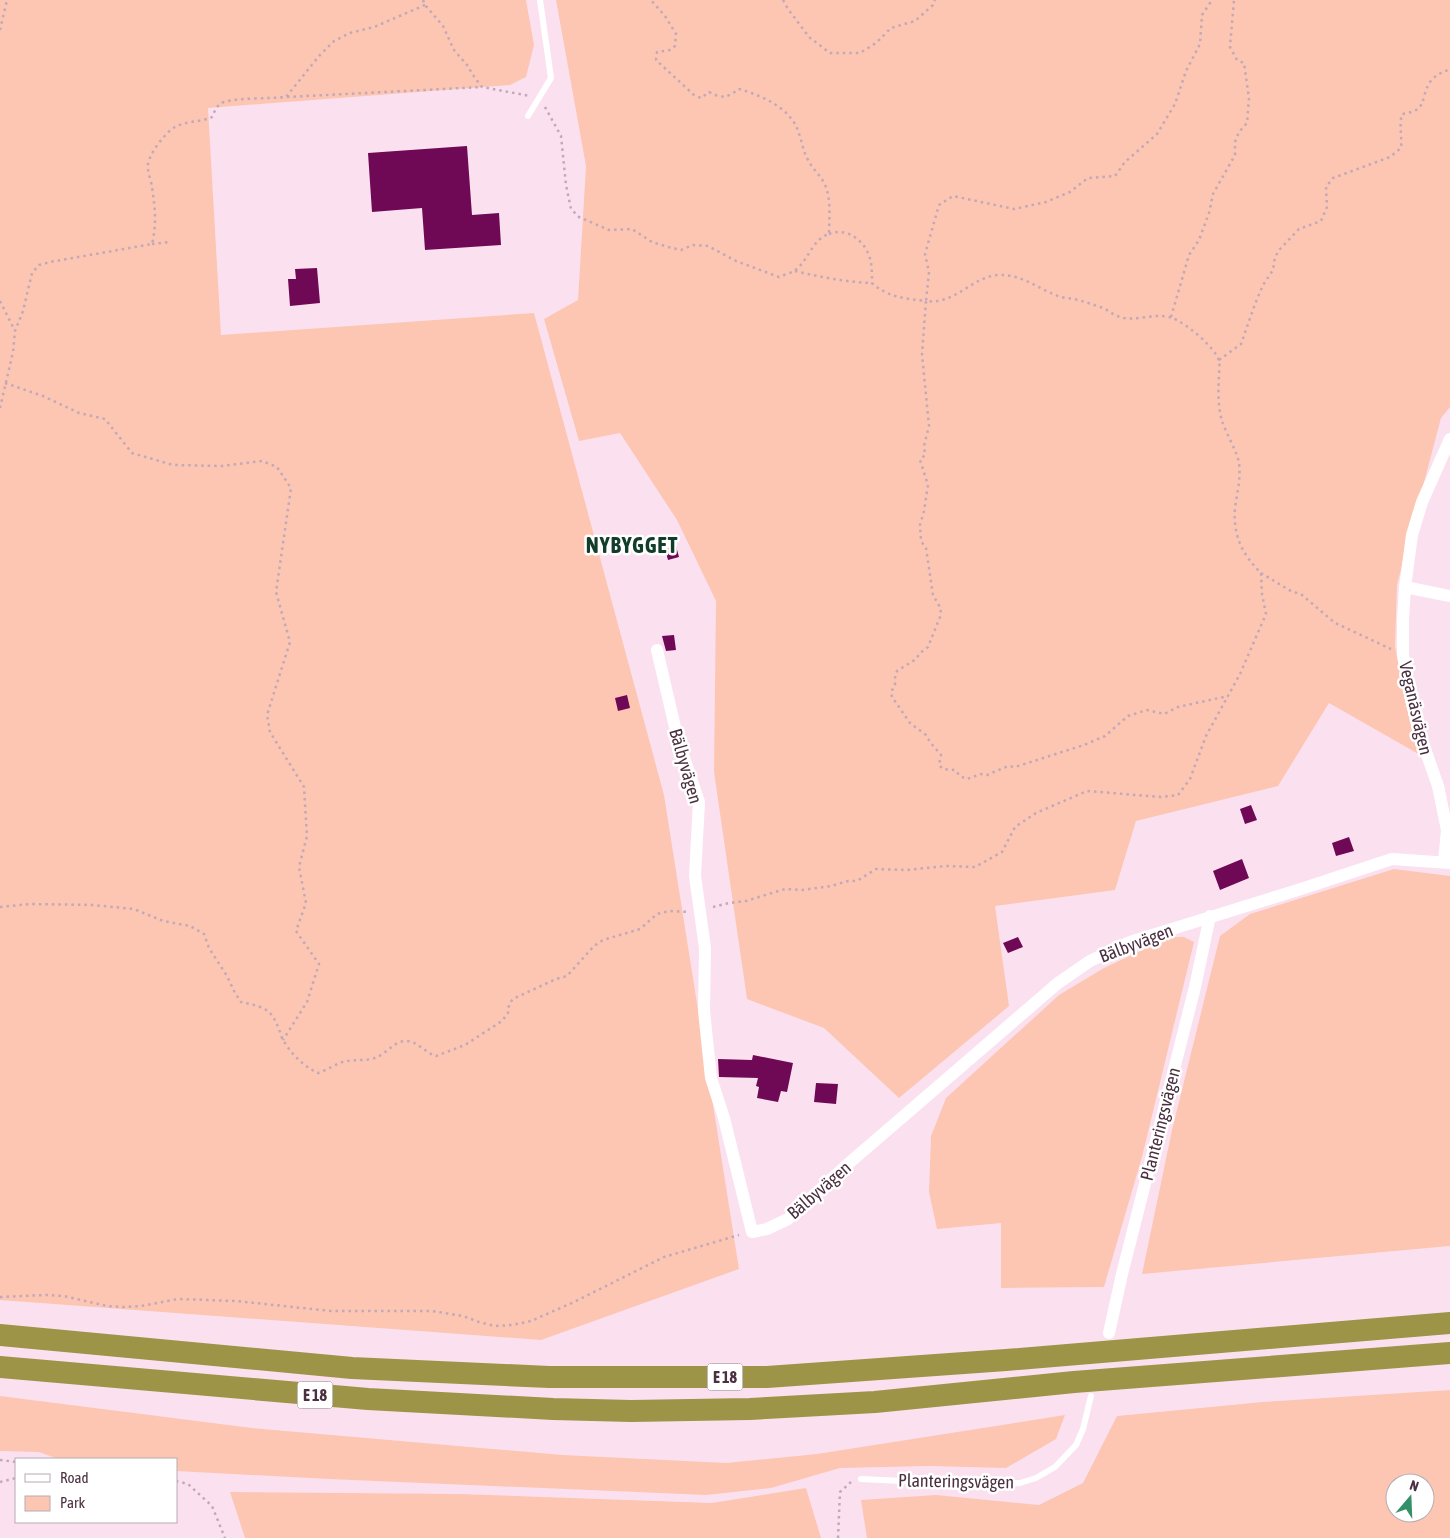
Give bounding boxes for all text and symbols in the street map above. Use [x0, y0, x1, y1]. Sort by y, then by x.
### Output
district label: NYBYGGET [586, 532, 678, 558]
street label: Veganäsvägen [1395, 659, 1437, 757]
street label: Bälbyvägen [665, 726, 707, 806]
street label: Bälbyvägen [1096, 919, 1176, 967]
street label: Planteringsvägen [1136, 1065, 1184, 1183]
street label: Bälbyvägen [783, 1157, 855, 1223]
road number: E 18 [708, 1364, 742, 1390]
road number: E 18 [298, 1382, 332, 1408]
legend [15, 1458, 178, 1523]
text: Road [60, 1469, 89, 1486]
street label: Planteringsvägen [898, 1469, 1014, 1493]
north arrow [1385, 1473, 1435, 1523]
text: N [1408, 1477, 1421, 1495]
text: Park [60, 1494, 85, 1511]

